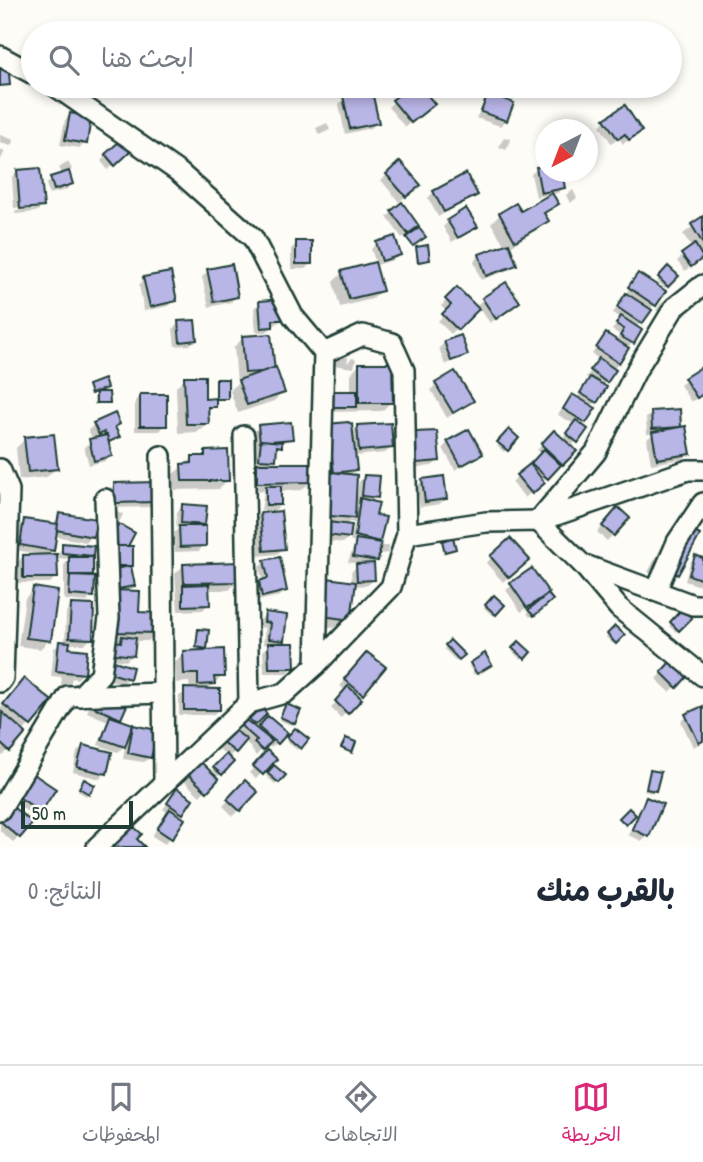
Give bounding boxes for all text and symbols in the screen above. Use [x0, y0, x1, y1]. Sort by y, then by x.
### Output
search box [21, 21, 682, 98]
text: ابحث هنا [101, 40, 194, 75]
icon: search [45, 41, 83, 79]
north arrow [535, 119, 598, 182]
scale bar [21, 798, 133, 830]
text: 50 m [32, 800, 66, 826]
text: بالقرب منك [537, 870, 675, 910]
text: النتائج: 0 [28, 875, 102, 906]
tab: المحفوظات [82, 1078, 160, 1151]
tab: الاتجاهات [324, 1078, 398, 1151]
tab: الخريطة [562, 1078, 621, 1151]

